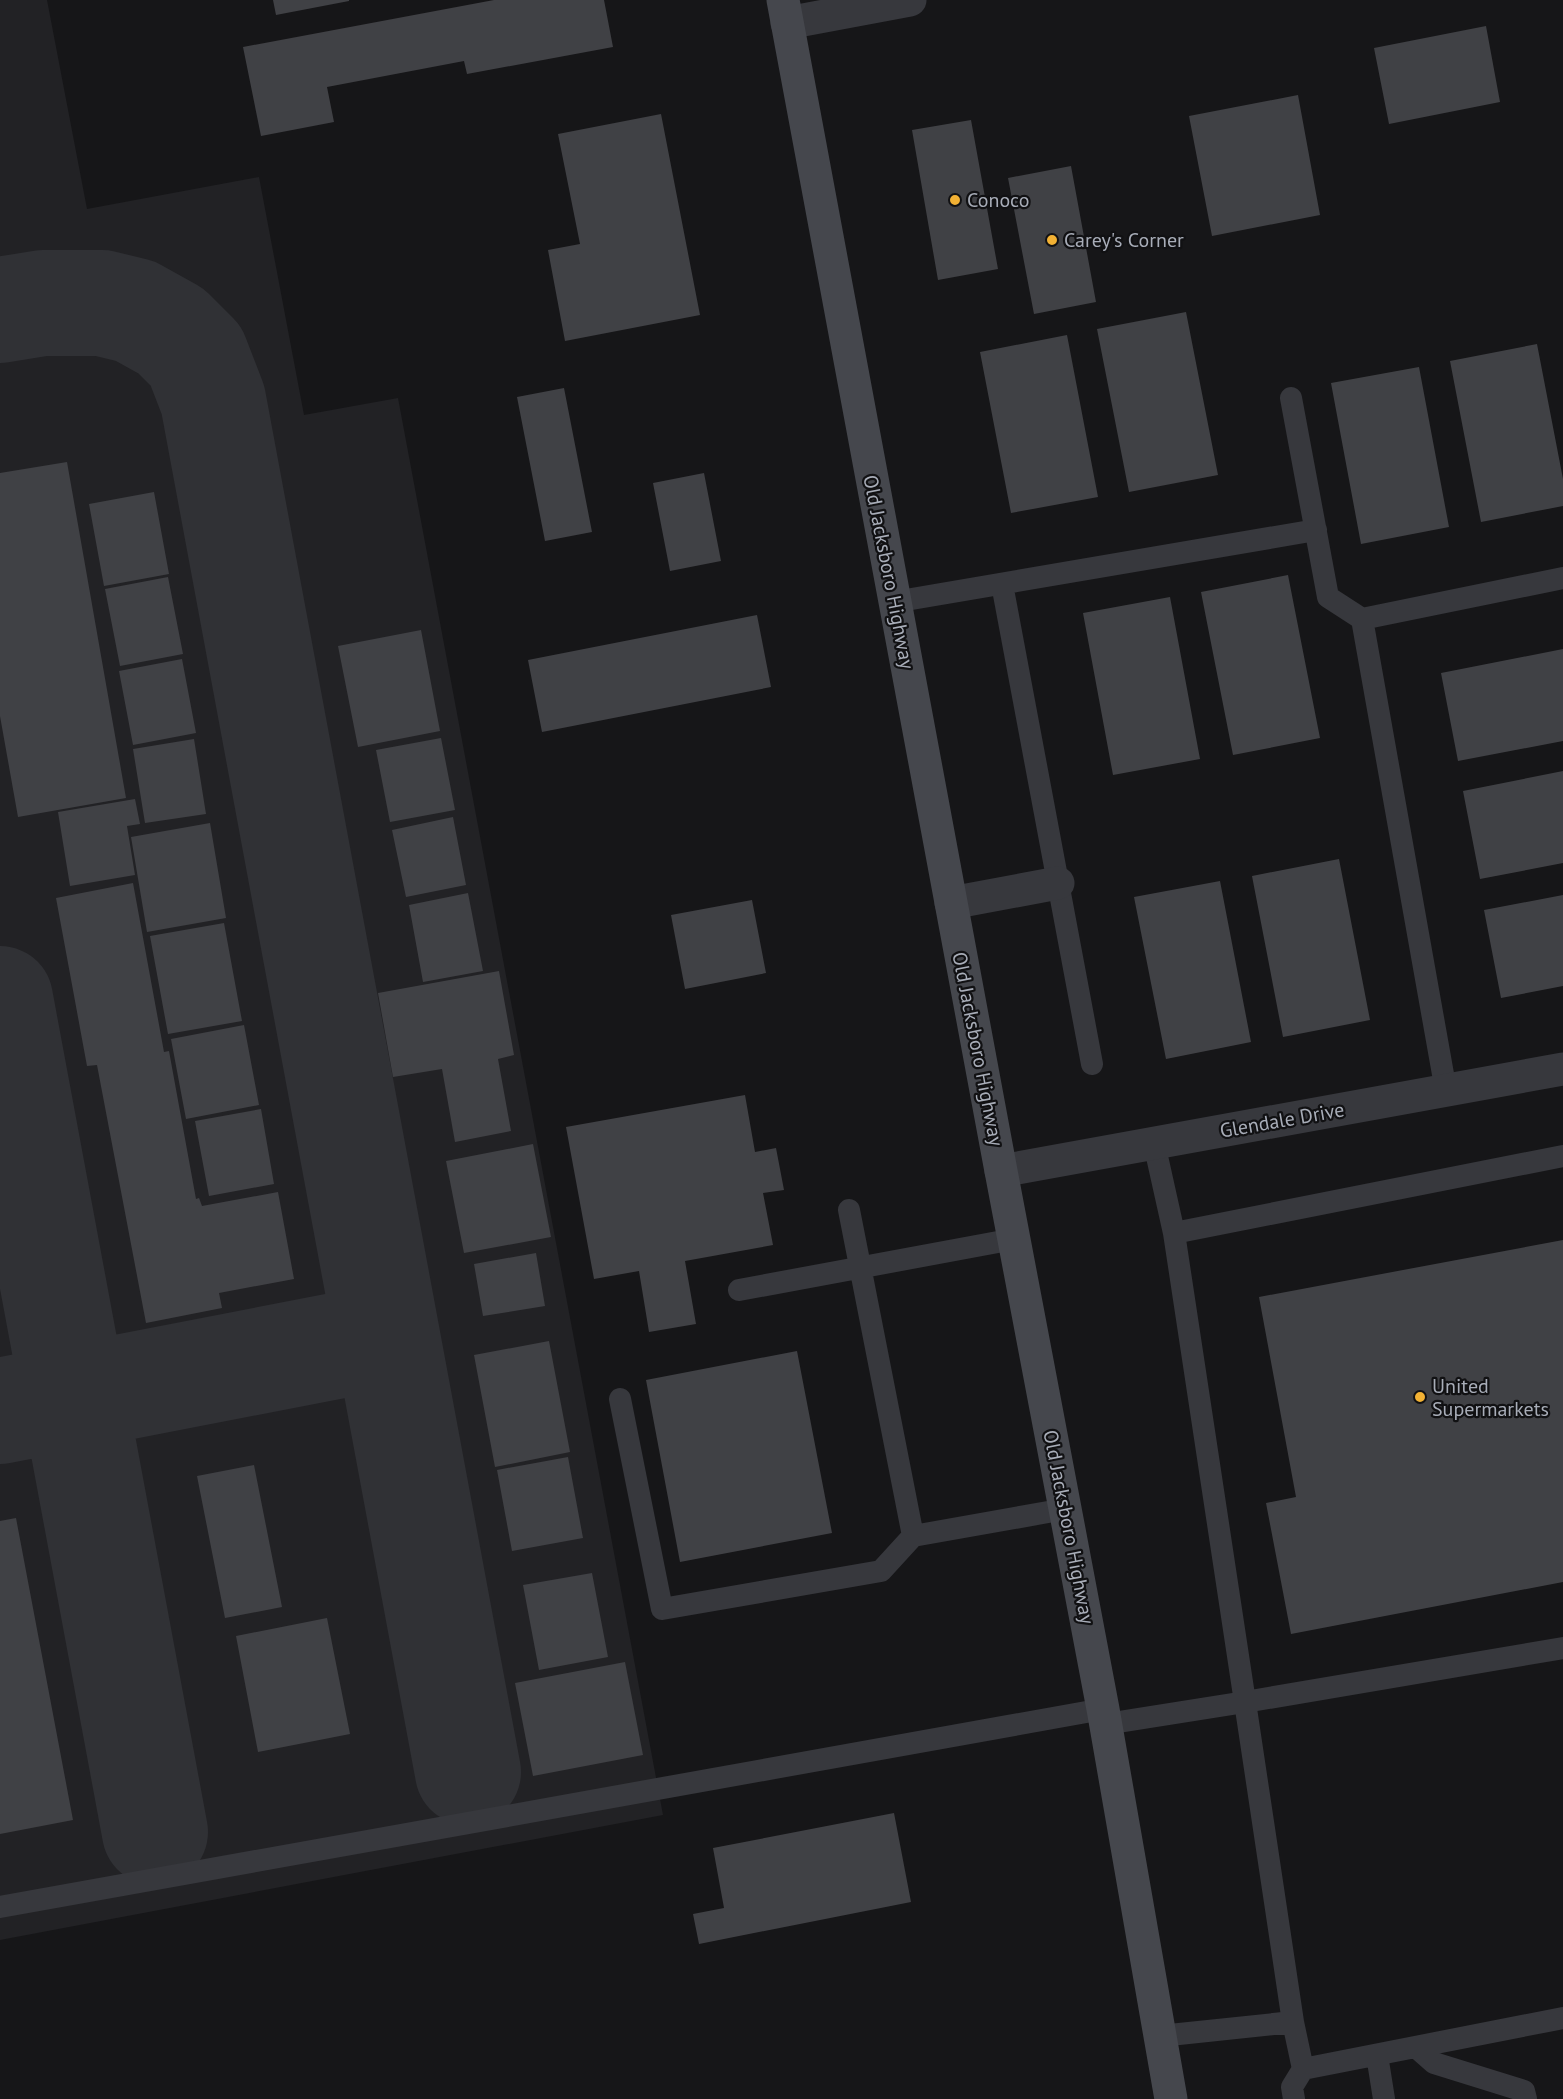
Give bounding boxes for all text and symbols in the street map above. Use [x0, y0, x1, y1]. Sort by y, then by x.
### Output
place label: Conoco [967, 187, 1029, 213]
marker: Conoco [948, 193, 962, 207]
place label: Carey's Corner [1064, 227, 1184, 253]
marker: Carey's Corner [1045, 233, 1059, 247]
street label: Old Jacksboro Highway [857, 473, 921, 672]
street label: Old Jacksboro Highway [946, 950, 1010, 1149]
street label: Glendale Drive [1218, 1096, 1346, 1144]
place label: United Supermarkets [1432, 1373, 1549, 1422]
marker: United Supermarkets [1413, 1390, 1427, 1404]
street label: Old Jacksboro Highway [1037, 1428, 1101, 1627]

